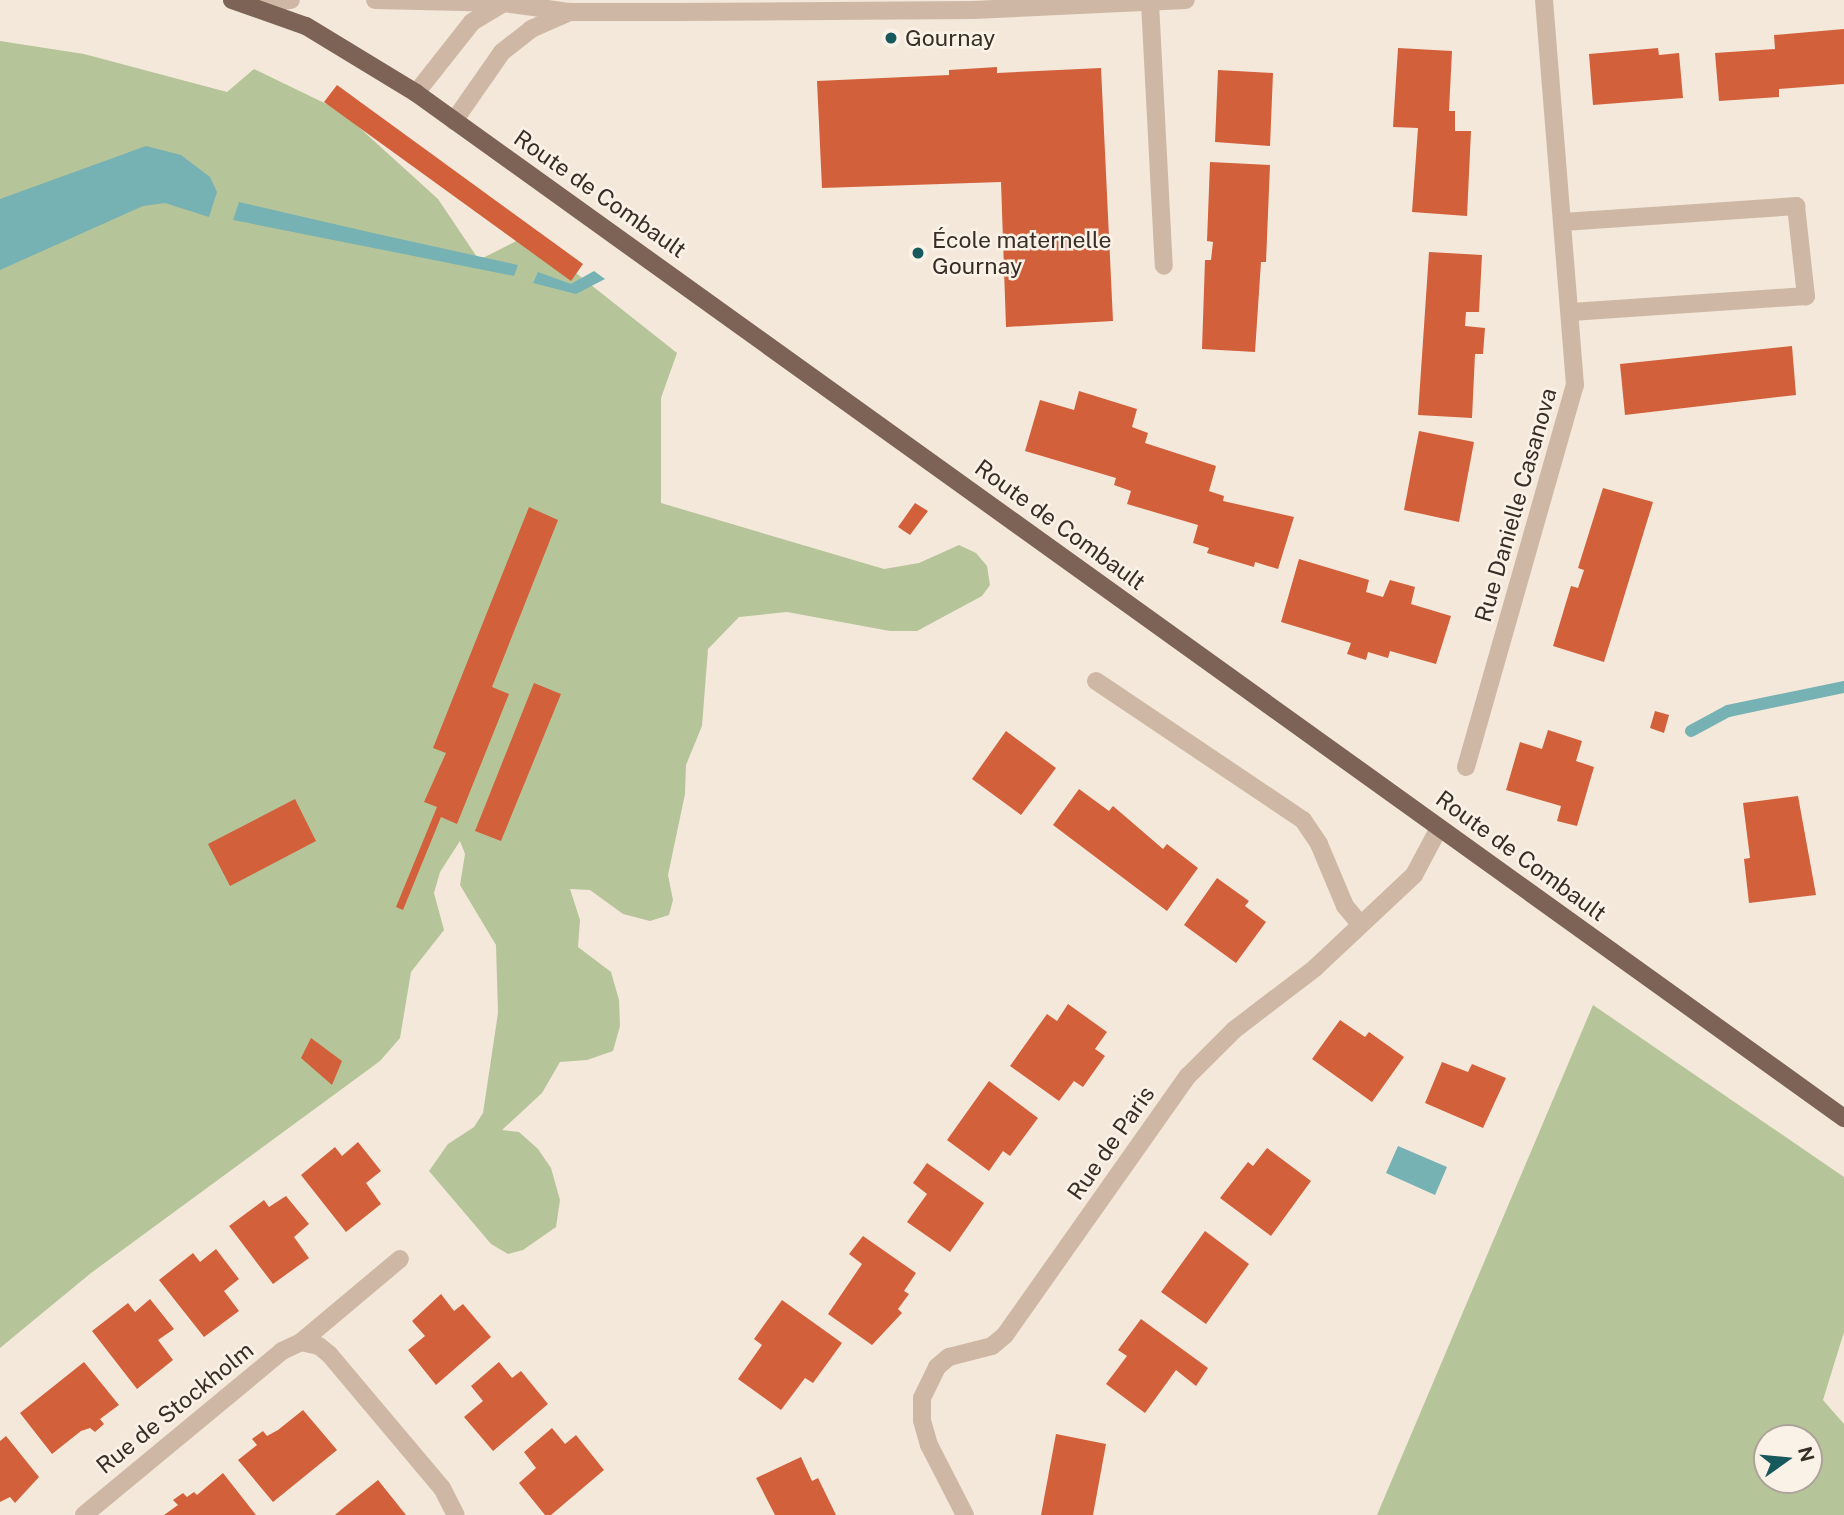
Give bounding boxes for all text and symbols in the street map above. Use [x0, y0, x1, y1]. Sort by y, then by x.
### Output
place label: Gournay [905, 24, 995, 52]
marker: Gournay [883, 30, 899, 46]
street label: Route de Combault [508, 124, 692, 264]
place label: École maternelle Gournay [932, 226, 1112, 280]
marker: École maternelle Gournay [910, 245, 926, 261]
street label: Rue Danielle Casanova [1469, 385, 1563, 625]
street label: Route de Combault [969, 454, 1151, 596]
street label: Route de Combault [1430, 785, 1612, 927]
street label: Rue de Paris [1062, 1081, 1160, 1205]
street label: Rue de Stockholm [91, 1336, 259, 1480]
north arrow [1753, 1424, 1823, 1494]
text: N [1794, 1444, 1819, 1464]

